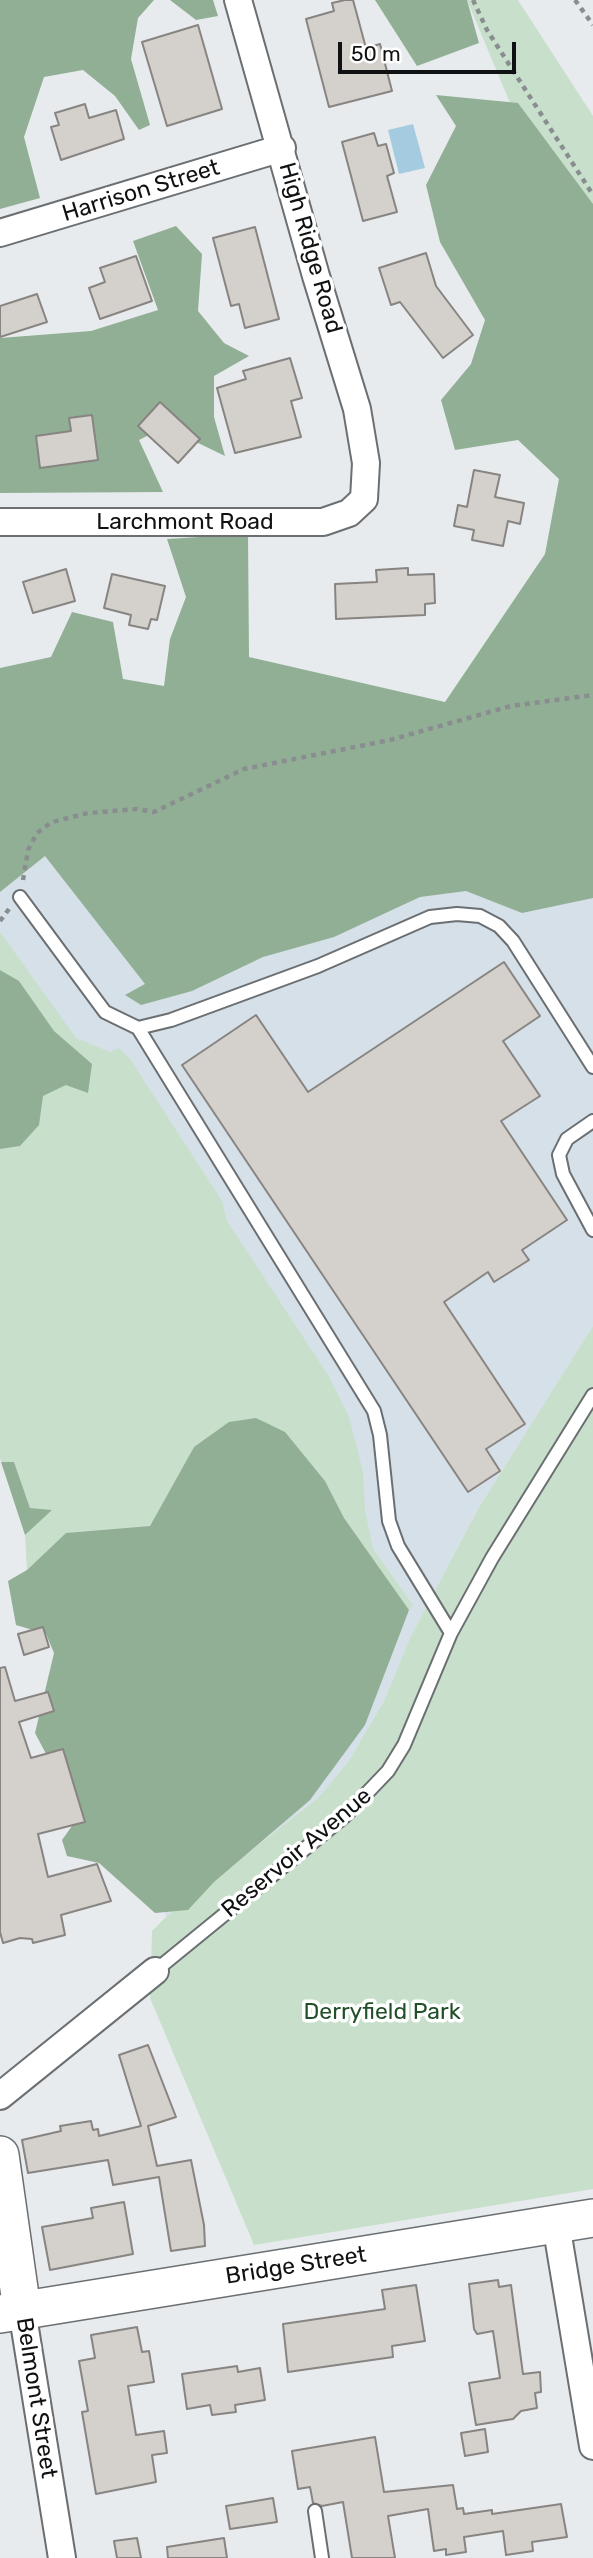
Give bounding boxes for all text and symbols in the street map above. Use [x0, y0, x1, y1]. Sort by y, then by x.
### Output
scale bar [341, 28, 520, 72]
text: 50 m [351, 41, 401, 66]
street label: Harrison Street [59, 154, 223, 228]
street label: High Ridge Road [272, 159, 348, 337]
street label: Larchmont Road [96, 508, 274, 536]
street label: Reservoir Avenue [216, 1782, 378, 1924]
park label: Derryfield Park [303, 1998, 461, 2026]
street label: Bridge Street [224, 2241, 368, 2291]
street label: Belmont Street [10, 2316, 62, 2480]

